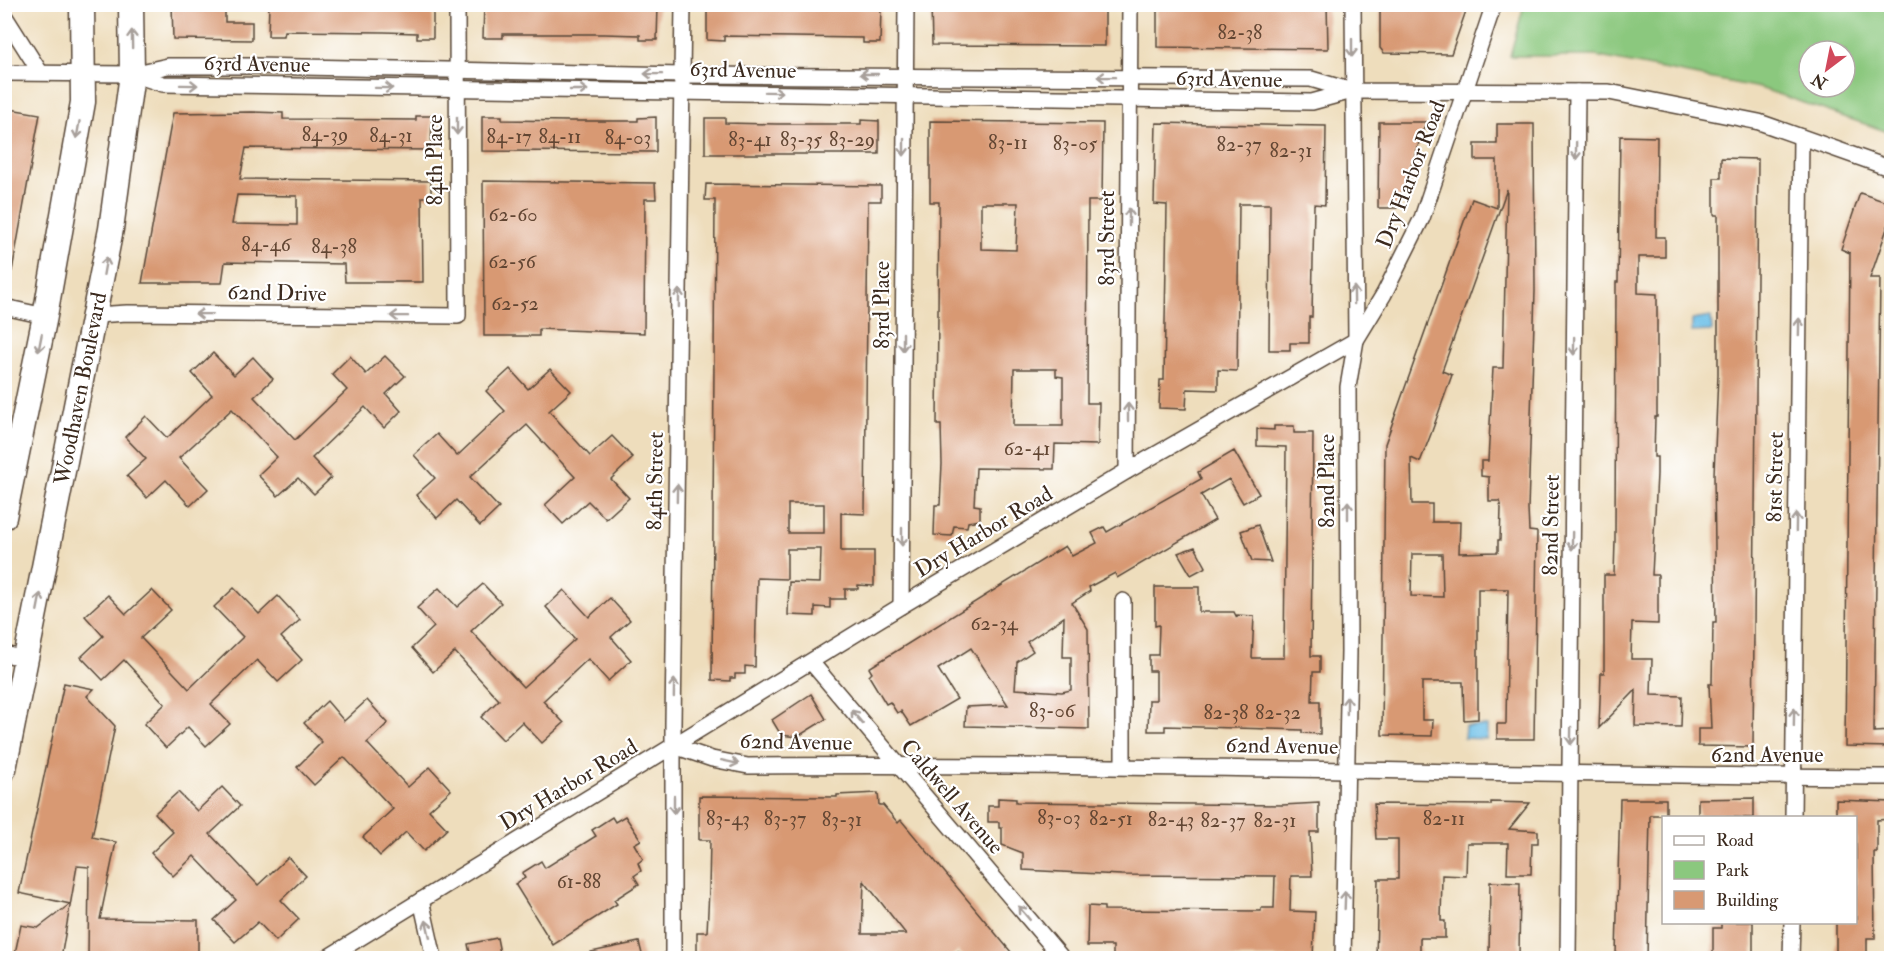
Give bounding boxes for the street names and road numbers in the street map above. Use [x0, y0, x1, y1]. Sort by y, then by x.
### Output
street label: 63rd Avenue [203, 49, 311, 79]
street label: 63rd Avenue [689, 55, 797, 85]
street label: 63rd Avenue [1175, 64, 1283, 94]
street label: Dry Harbor Road [1370, 96, 1452, 252]
street label: 84th Place [421, 114, 449, 206]
street label: 83rd Street [1093, 190, 1121, 286]
street label: 83rd Place [868, 261, 896, 349]
street label: 62nd Drive [227, 278, 327, 308]
street label: Woodhaven Boulevard [47, 290, 113, 488]
street label: 84th Street [640, 432, 670, 531]
street label: 81st Street [1760, 432, 1790, 523]
street label: 82nd Place [1313, 434, 1341, 528]
street label: 82nd Street [1536, 474, 1566, 576]
street label: Dry Harbor Road [909, 480, 1058, 584]
street label: 62nd Avenue [739, 727, 853, 757]
street label: 62nd Avenue [1225, 731, 1339, 761]
street label: Dry Harbor Road [494, 733, 643, 837]
street label: Caldwell Avenue [895, 733, 1010, 860]
street label: 62nd Avenue [1711, 741, 1823, 769]

